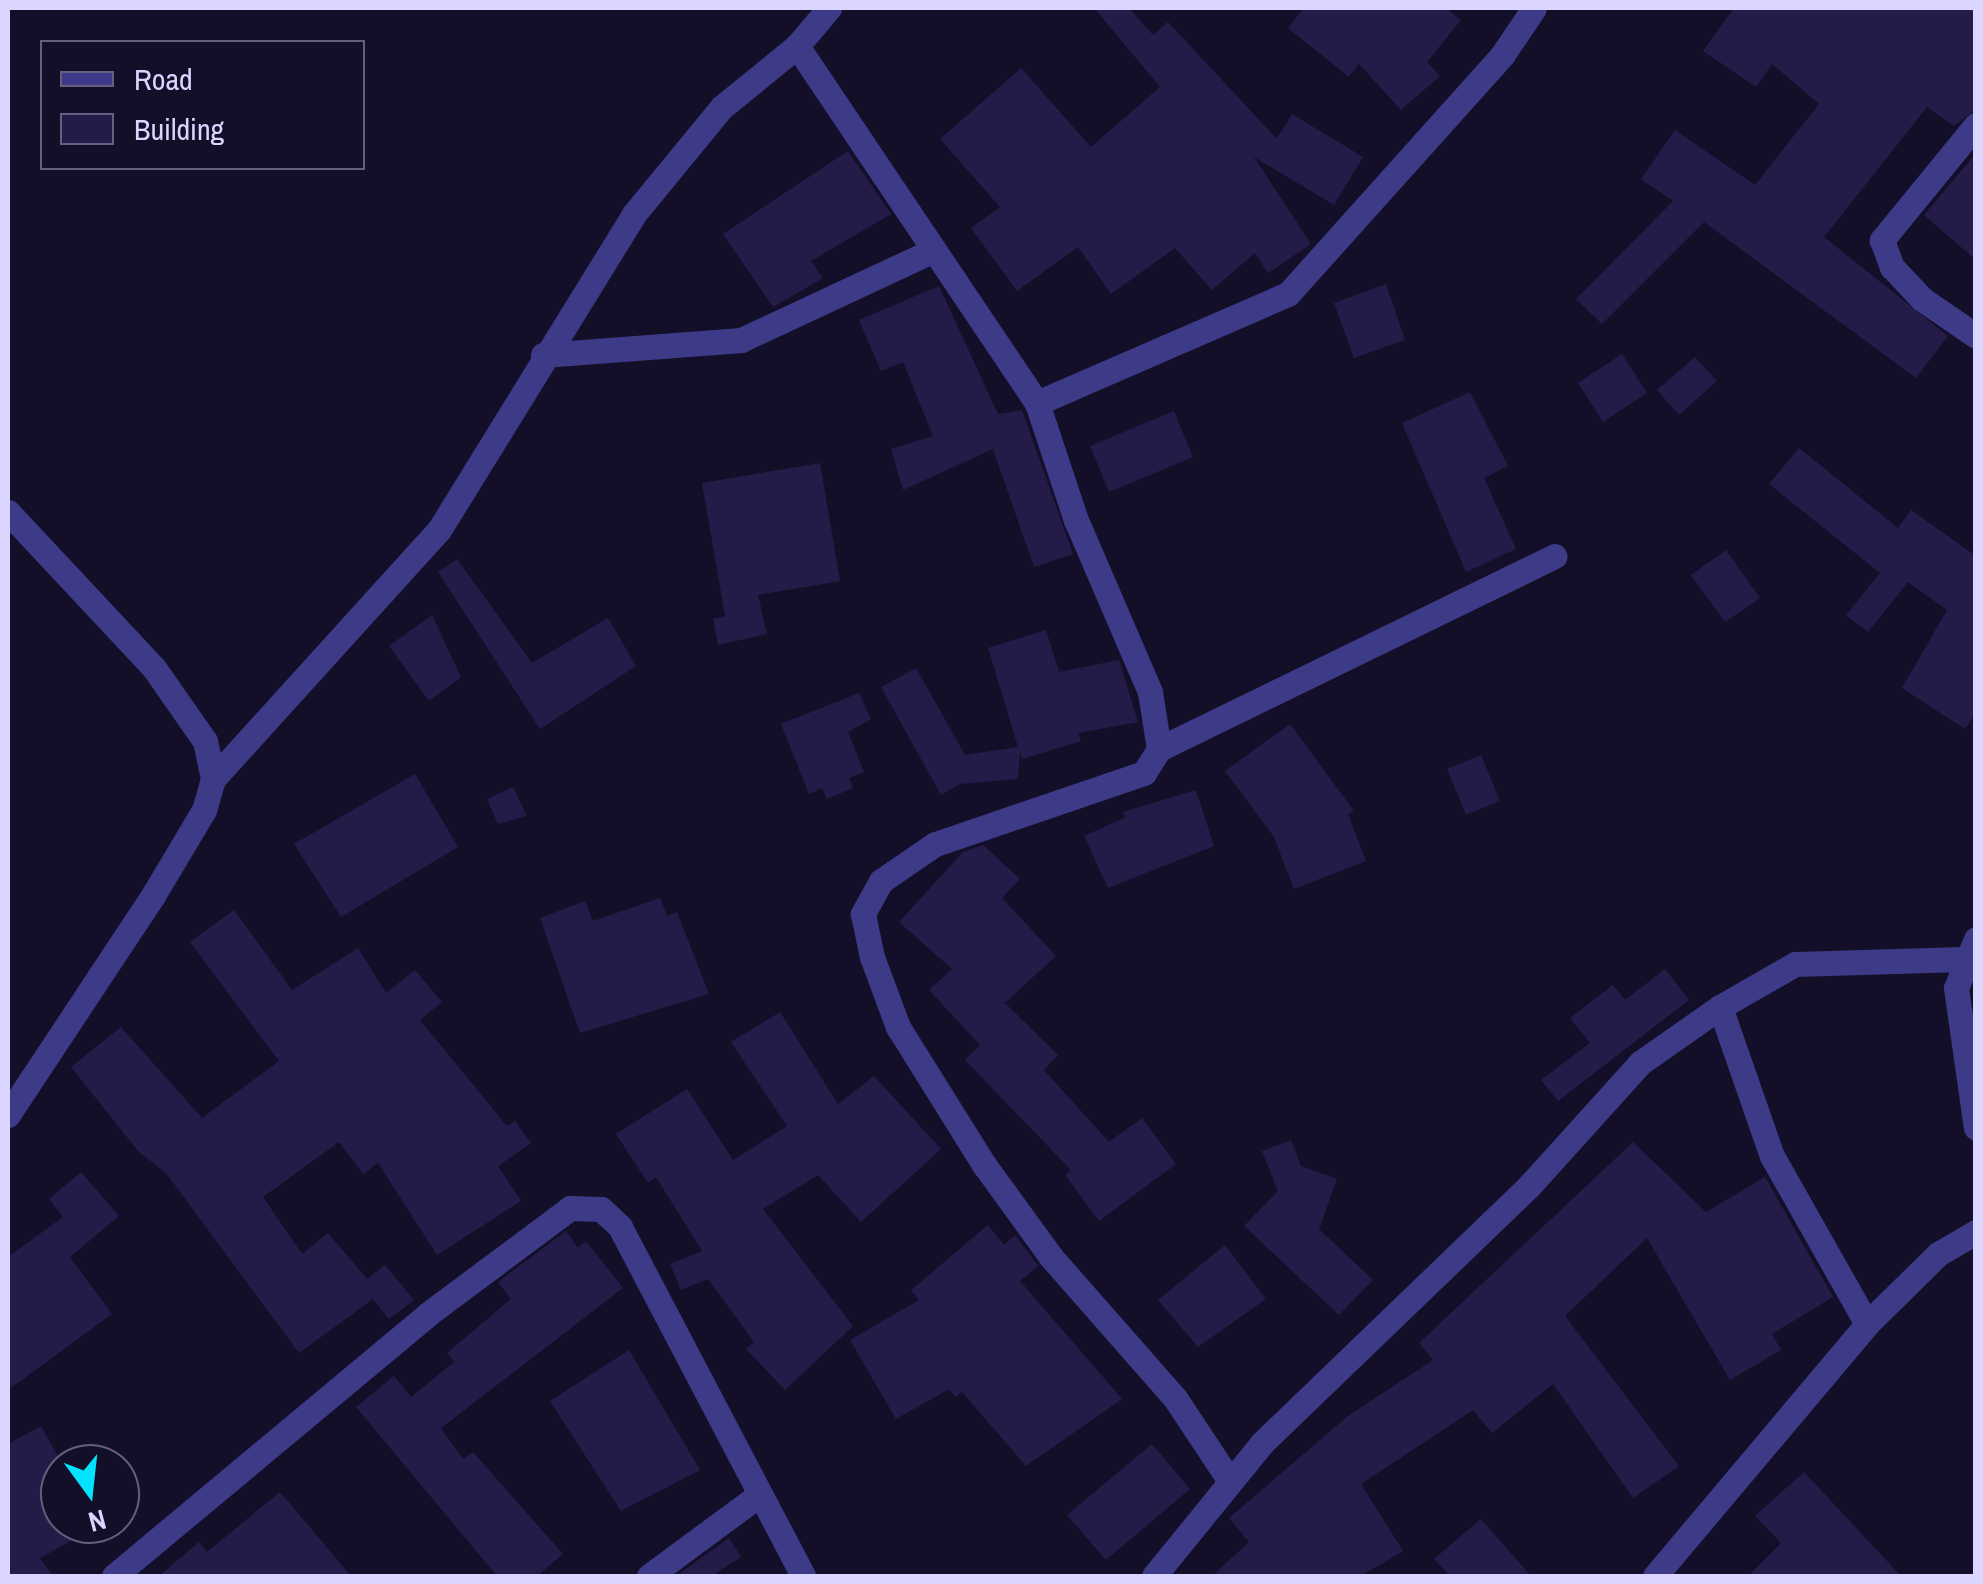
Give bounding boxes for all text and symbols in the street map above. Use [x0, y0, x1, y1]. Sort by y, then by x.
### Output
legend [40, 40, 365, 170]
text: Road [134, 59, 193, 99]
text: Building [134, 109, 224, 149]
north arrow [40, 1444, 140, 1544]
text: N [84, 1501, 110, 1542]

